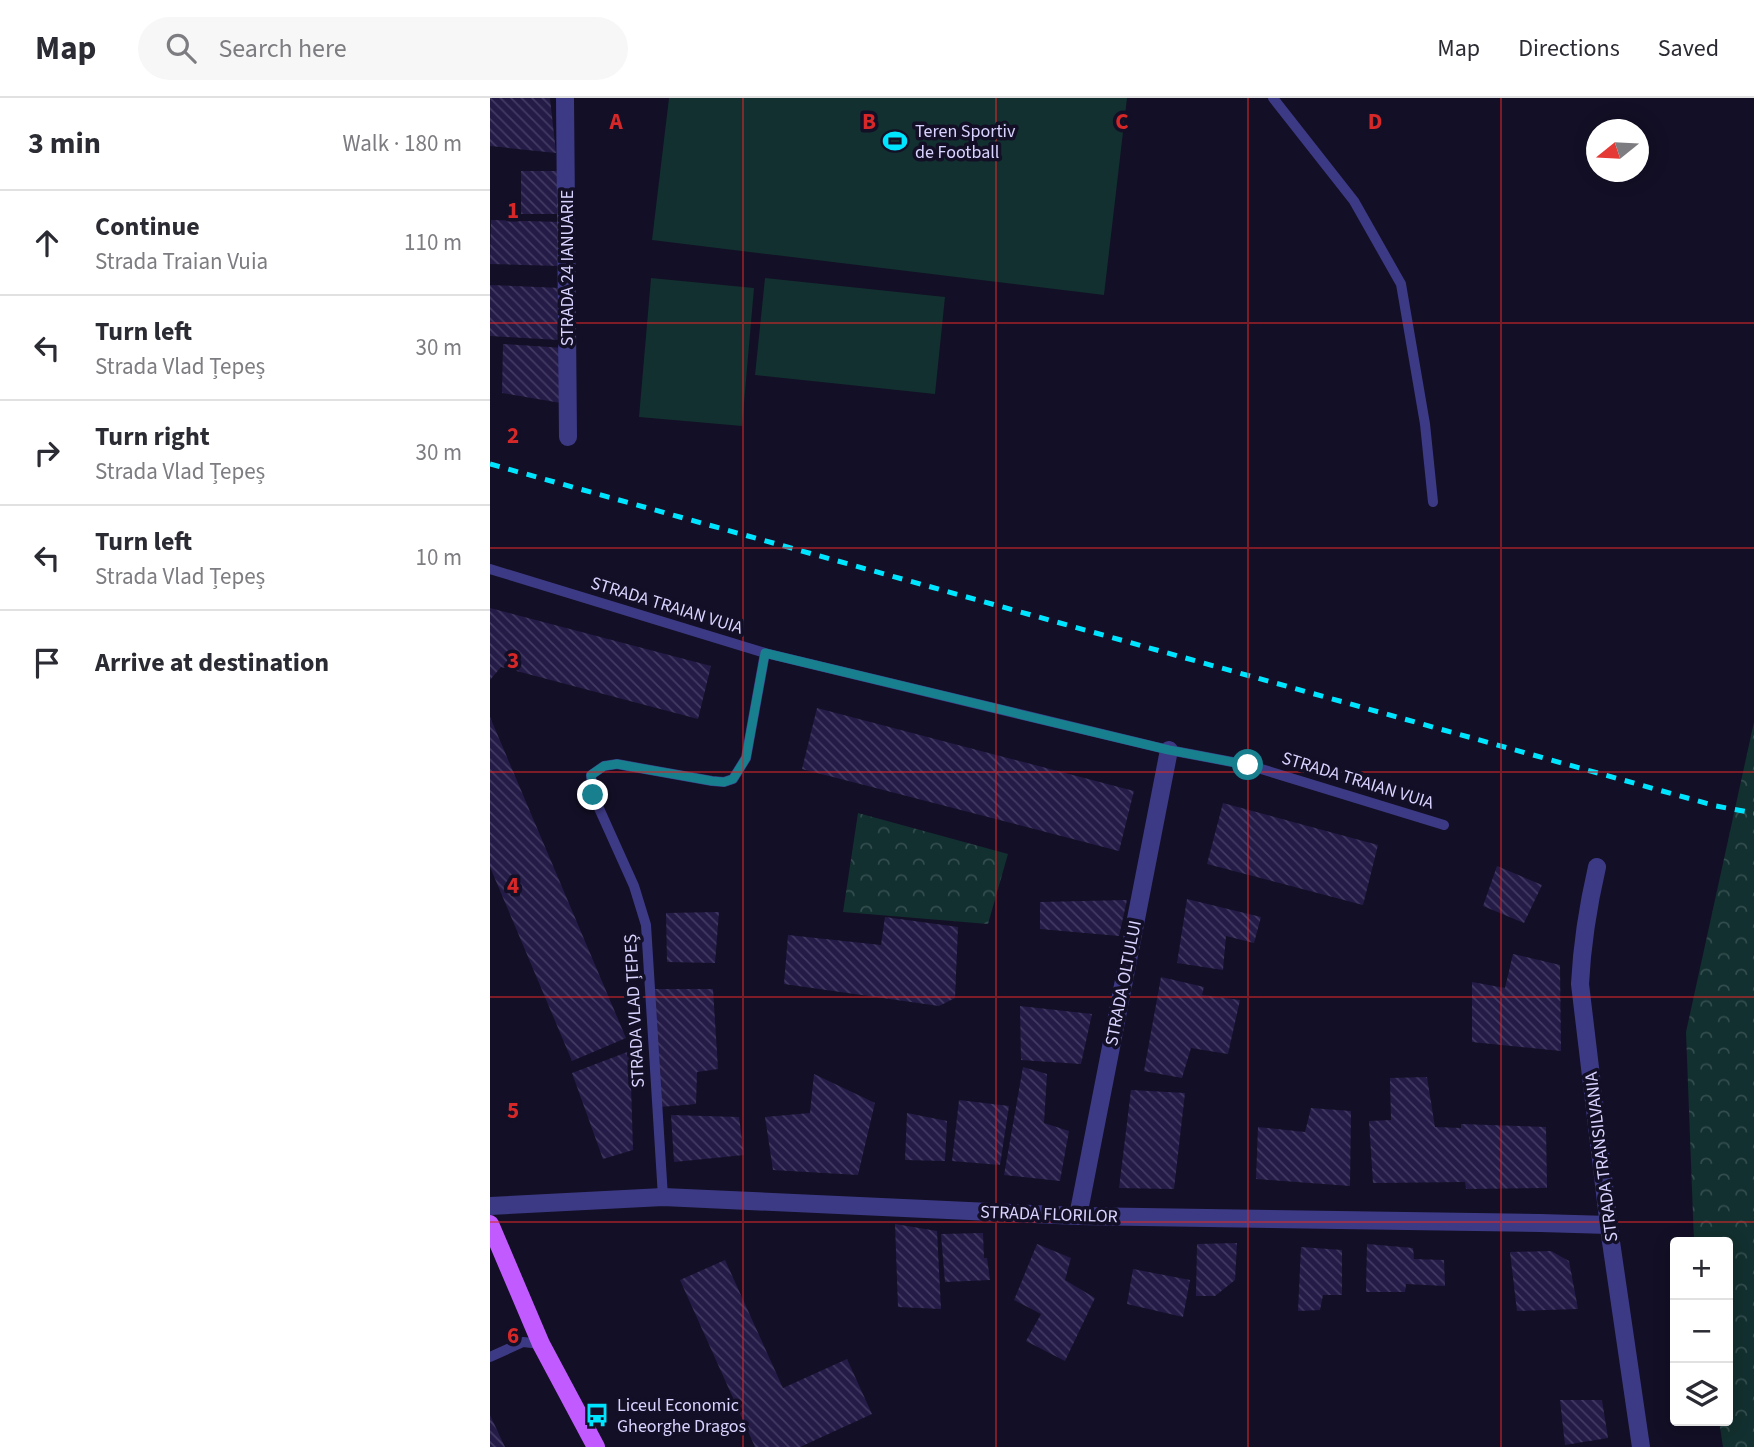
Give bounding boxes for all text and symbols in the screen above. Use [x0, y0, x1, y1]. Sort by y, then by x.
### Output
search box [138, 17, 628, 80]
text: Map [35, 25, 96, 72]
icon: search [162, 29, 200, 67]
text: Search here [218, 30, 347, 67]
text: Map [1437, 31, 1480, 66]
text: Directions [1518, 31, 1620, 66]
text: Saved [1658, 31, 1719, 66]
text: A [608, 105, 623, 138]
text: B [862, 105, 876, 138]
text: C [1115, 105, 1129, 138]
text: D [1368, 105, 1382, 138]
place label: Teren Sportiv de Football [915, 119, 1016, 165]
north arrow [1586, 119, 1649, 182]
text: 3 min [28, 122, 101, 165]
text: Walk · 180 m [343, 127, 462, 160]
sports icon: Teren Sportiv de Football [881, 127, 909, 155]
street label: STRADA 24 IANUARIE [555, 190, 580, 346]
text: 1 [507, 194, 519, 227]
text: Continue [95, 208, 200, 245]
icon: ahead [28, 224, 66, 262]
text: 110 m [404, 226, 462, 259]
text: Strada Traian Vuia [95, 245, 268, 278]
text: Turn left [95, 313, 192, 350]
icon: left [28, 329, 66, 367]
text: 30 m [415, 331, 462, 364]
text: Strada Vlad Țepeș [95, 350, 265, 383]
text: Turn right [95, 418, 210, 455]
text: 2 [507, 419, 519, 452]
icon: right [28, 434, 66, 472]
text: 30 m [415, 436, 462, 469]
text: Strada Vlad Țepeș [95, 455, 265, 488]
text: Turn left [95, 523, 192, 560]
icon: left [28, 539, 66, 577]
text: 10 m [415, 541, 462, 574]
text: Strada Vlad Țepeș [95, 560, 265, 593]
street label: STRADA TRAIAN VUIA [588, 570, 746, 641]
icon: arrive [28, 644, 66, 682]
text: Arrive at destination [95, 644, 329, 681]
text: 3 [507, 644, 519, 677]
street label: STRADA TRAIAN VUIA [1279, 745, 1437, 816]
route start [1232, 749, 1263, 780]
route end [577, 779, 608, 810]
text: 4 [507, 869, 519, 902]
street label: STRADA OLTULUI [1099, 918, 1148, 1048]
street label: STRADA VLAD ȚEPEȘ [618, 933, 651, 1089]
street label: STRADA TRANSILVANIA [1579, 1070, 1624, 1243]
text: 5 [507, 1094, 519, 1127]
street label: STRADA FLORILOR [980, 1200, 1118, 1229]
map controls [1670, 1237, 1733, 1426]
button: + [1670, 1237, 1733, 1300]
button: − [1670, 1300, 1733, 1363]
text: 6 [507, 1319, 519, 1352]
button: layers [1670, 1363, 1733, 1426]
place label: Liceul Economic Gheorghe Dragos [617, 1393, 746, 1439]
bus stop icon: Liceul Economic Gheorghe Dragos [583, 1401, 611, 1429]

